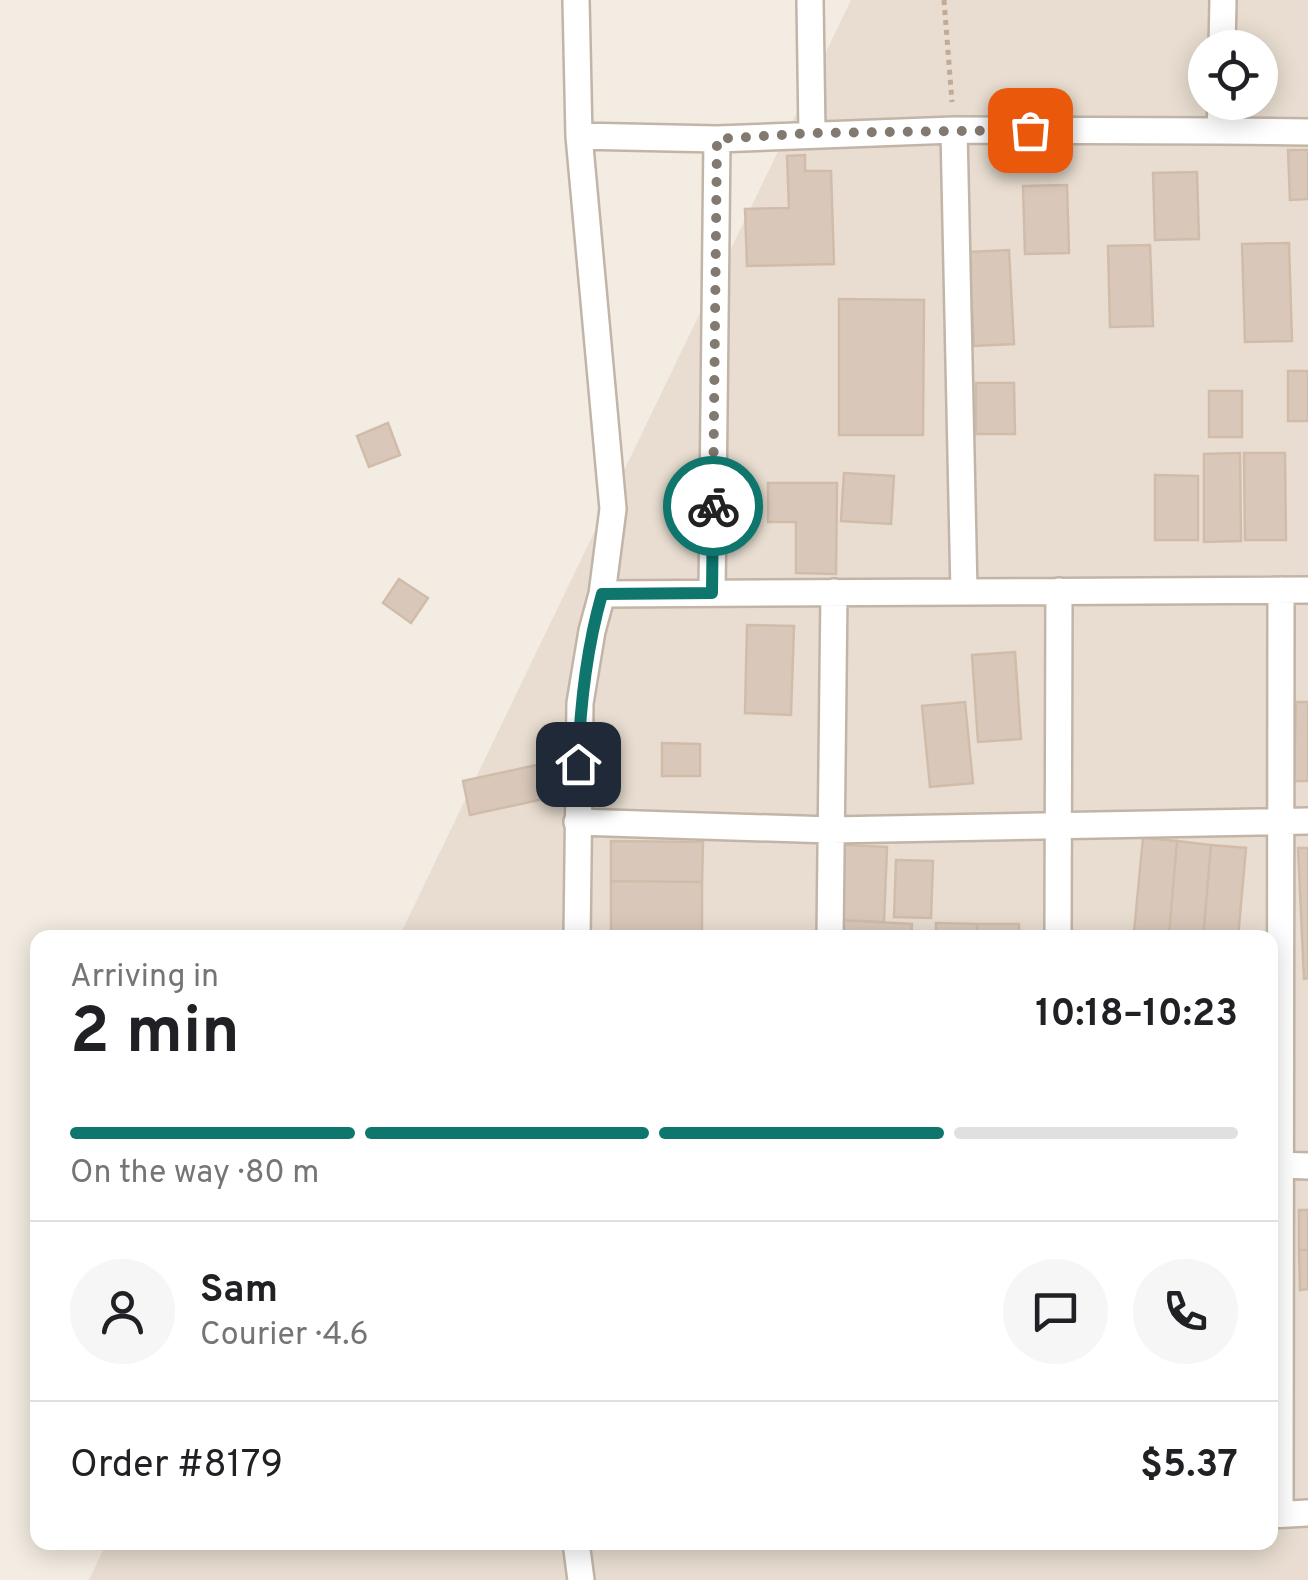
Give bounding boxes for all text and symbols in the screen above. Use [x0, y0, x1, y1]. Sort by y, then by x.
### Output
map controls [1188, 30, 1278, 120]
button: locate [1188, 30, 1278, 120]
pin [988, 88, 1073, 173]
icon: bag [1003, 103, 1058, 158]
courier [663, 456, 763, 556]
icon: bike [686, 479, 741, 534]
pin [536, 722, 621, 807]
icon: home [551, 737, 606, 792]
text: Arriving in [70, 958, 219, 998]
text: 10:18–10:23 [1035, 991, 1238, 1040]
text: 2 min [70, 994, 240, 1076]
text: On the way · 80 m [70, 1154, 319, 1194]
button: person [70, 1259, 175, 1364]
button: chat [1003, 1259, 1108, 1364]
button: phone [1133, 1259, 1238, 1364]
text: Sam [200, 1267, 278, 1316]
text: Courier · 4.6 [200, 1316, 369, 1356]
text: Order #8179 [70, 1442, 283, 1491]
text: $5.37 [1140, 1442, 1238, 1491]

